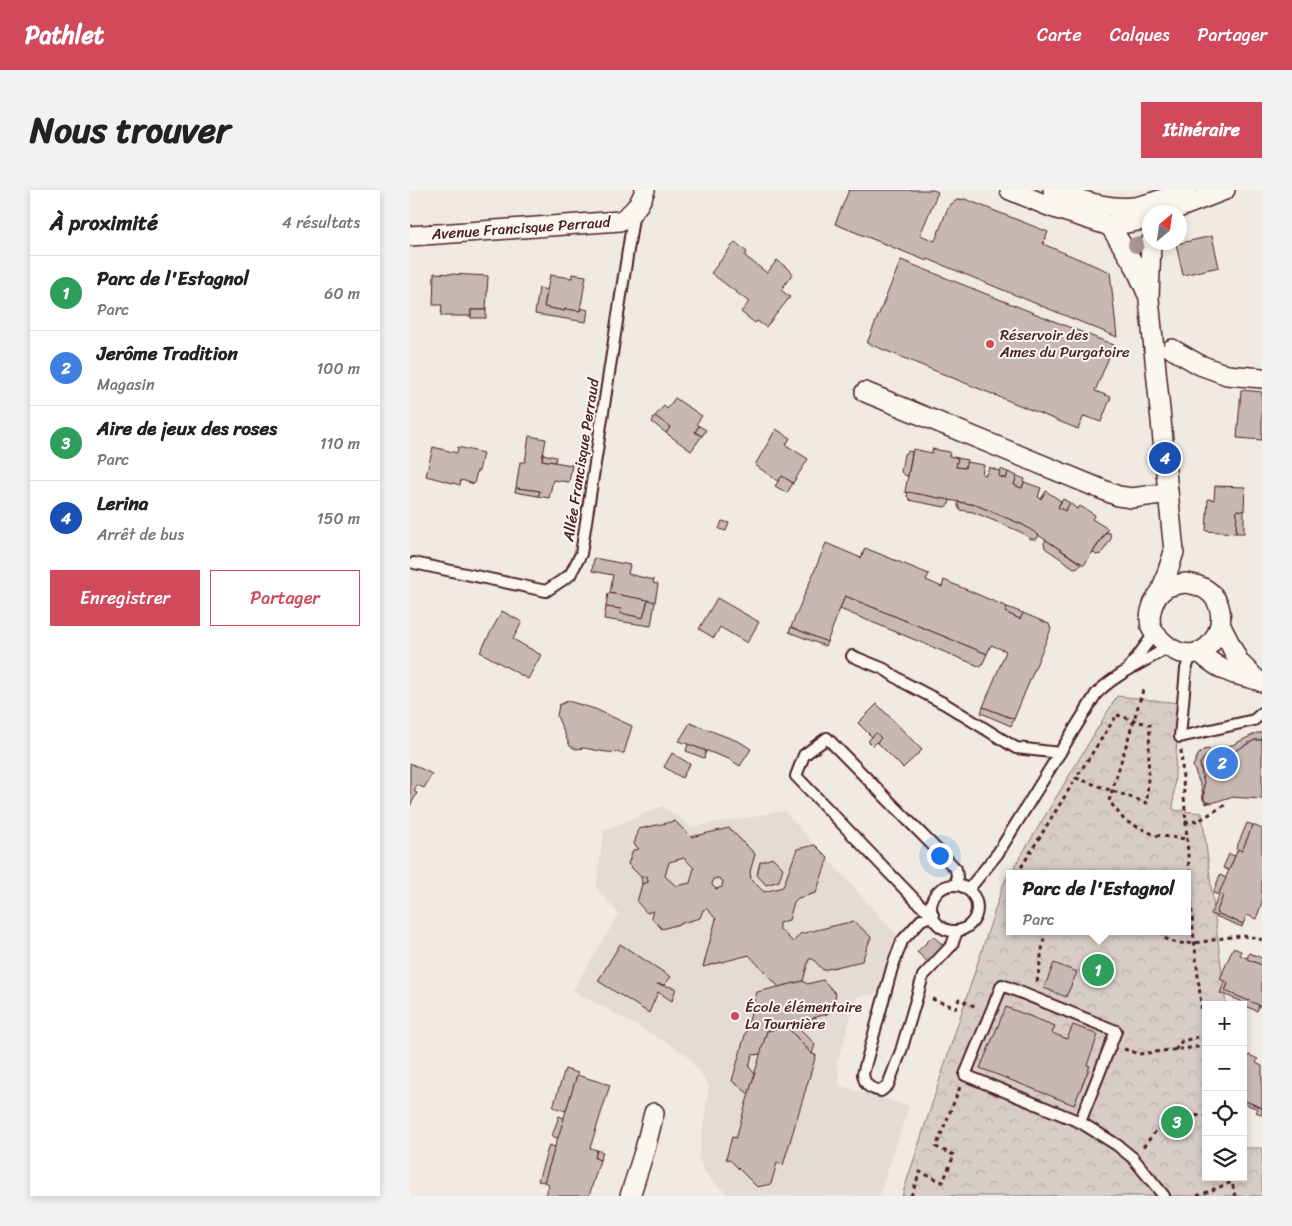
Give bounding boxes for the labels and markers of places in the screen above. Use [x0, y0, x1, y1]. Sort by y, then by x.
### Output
place label: Réservoir des Ames du Purgatoire [999, 322, 1130, 365]
marker: Réservoir des Ames du Purgatoire [984, 338, 996, 350]
pin: 4 [1149, 439, 1181, 477]
pin: 2 [1206, 744, 1238, 782]
pin: 1 [1082, 951, 1114, 989]
place label: École élémentaire La Tournière [745, 994, 862, 1037]
marker: École élémentaire La Tournière [729, 1010, 741, 1022]
pin: 3 [1161, 1103, 1193, 1141]

